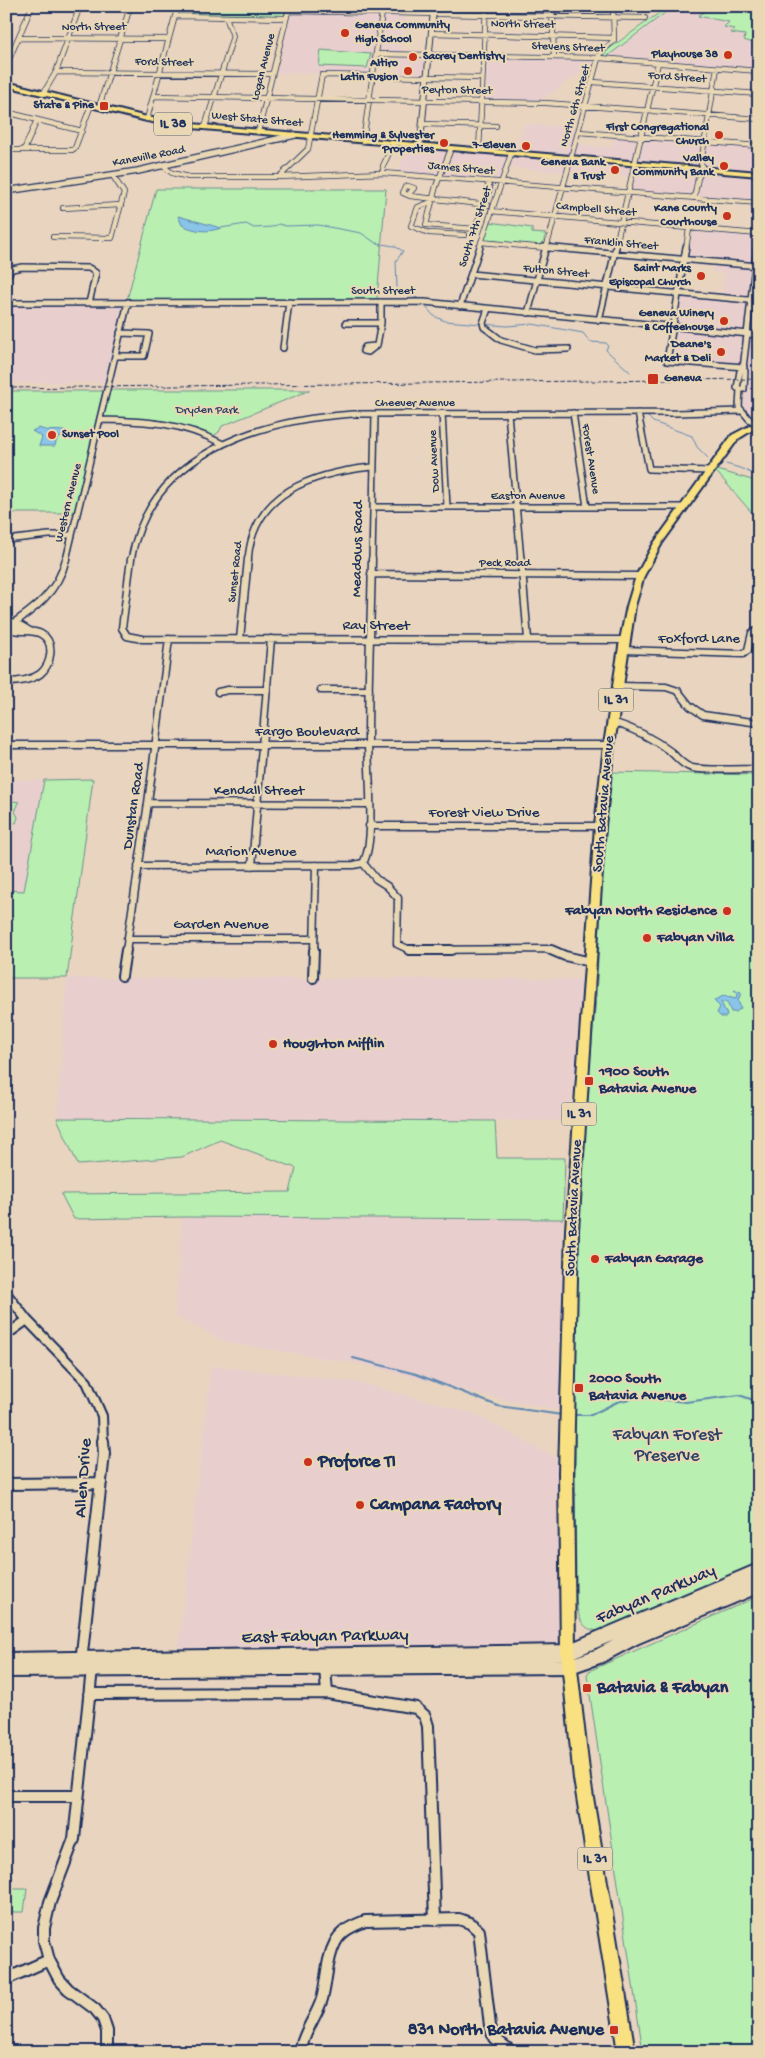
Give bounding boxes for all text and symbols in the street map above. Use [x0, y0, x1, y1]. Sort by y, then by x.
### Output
street label: North Street [491, 17, 556, 33]
place label: Geneva Community High School [355, 19, 450, 47]
street label: North Street [62, 21, 127, 35]
marker: Geneva Community High School [339, 27, 351, 39]
street label: Logan Avenue [249, 31, 279, 102]
street label: Stevens Street [531, 40, 606, 56]
place label: Playhouse 38 [651, 48, 718, 62]
marker: Playhouse 38 [722, 49, 734, 61]
place label: Sacrey Dentistry [423, 50, 505, 64]
marker: Sacrey Dentistry [407, 51, 419, 63]
street label: Ford Street [134, 55, 194, 71]
place label: Altiro Latin Fusion [340, 57, 399, 85]
street label: North 6th Street [558, 62, 595, 149]
marker: Altiro Latin Fusion [402, 65, 414, 77]
street label: Ford Street [646, 69, 708, 87]
street label: Peyton Street [421, 83, 493, 99]
place label: State & Pine [33, 99, 95, 113]
marker: State & Pine [98, 100, 110, 112]
street label: West State Street [211, 109, 304, 131]
road number: IL 38 [154, 112, 192, 136]
place label: First Congregational Church [605, 121, 710, 149]
place label: Hemming & Sylvester Properties [332, 129, 436, 157]
marker: First Congregational Church [713, 129, 725, 141]
marker: Hemming & Sylvester Properties [438, 137, 450, 149]
place label: 7-Eleven [471, 139, 516, 153]
marker: 7-Eleven [520, 140, 532, 152]
street label: Kaneville Road [112, 143, 187, 171]
place label: Valley Community Bank [632, 152, 716, 180]
place label: Geneva Bank & Trust [541, 156, 607, 184]
street label: James Street [427, 159, 496, 179]
marker: Valley Community Bank [718, 160, 730, 172]
marker: Geneva Bank & Trust [609, 164, 621, 176]
street label: South 7th Street [456, 184, 496, 269]
street label: Campbell Street [555, 200, 638, 221]
place label: Kane County Courthouse [653, 202, 718, 230]
marker: Kane County Courthouse [721, 210, 733, 222]
street label: Franklin Street [583, 234, 660, 254]
street label: Fulton Street [521, 262, 591, 282]
place label: Saint Marks Episcopal Church [608, 262, 692, 290]
marker: Saint Marks Episcopal Church [695, 270, 707, 282]
street label: South Street [351, 285, 416, 299]
place label: Geneva Winery & Coffeehouse [639, 307, 715, 335]
marker: Geneva Winery & Coffeehouse [718, 315, 730, 327]
place label: Deane's Market & Deli [645, 338, 712, 366]
marker: Deane's Market & Deli [715, 346, 727, 358]
marker: Geneva [646, 372, 660, 386]
place label: Geneva [664, 372, 703, 386]
street label: Cheever Avenue [375, 397, 456, 411]
park label: Dryden Park [175, 404, 240, 418]
street label: Forest Avenue [577, 422, 603, 496]
place label: Sunset Pool [62, 428, 119, 442]
marker: Sunset Pool [46, 429, 58, 441]
street label: Dow Avenue [426, 429, 444, 493]
street label: Western Avenue [52, 461, 86, 544]
street label: Easton Avenue [491, 490, 566, 504]
street label: Meadows Road [348, 499, 368, 597]
street label: Sunset Road [226, 540, 246, 603]
street label: Peck Road [478, 557, 532, 571]
street label: Ray Street [342, 617, 411, 635]
street label: Foxford Lane [657, 630, 740, 648]
road number: IL 31 [598, 688, 634, 712]
street label: Fargo Boulevard [254, 723, 360, 741]
street label: South Batavia Avenue [589, 735, 619, 873]
street label: Dunstan Road [119, 760, 149, 851]
street label: Kendall Street [214, 782, 306, 800]
street label: Forest View Drive [428, 804, 540, 822]
street label: Marion Avenue [206, 843, 297, 861]
place label: Fabyan North Residence [564, 902, 718, 920]
marker: Fabyan North Residence [721, 905, 733, 917]
street label: Garden Avenue [173, 916, 269, 934]
place label: Fabyan Villa [656, 929, 735, 947]
marker: Fabyan Villa [641, 932, 653, 944]
place label: Houghton Mifflin [283, 1035, 385, 1053]
marker: Houghton Mifflin [267, 1038, 279, 1050]
place label: 1900 South Batavia Avenue [598, 1063, 698, 1098]
marker: 1900 South Batavia Avenue [583, 1075, 595, 1087]
road number: IL 31 [562, 1102, 596, 1126]
street label: South Batavia Avenue [561, 1139, 587, 1277]
place label: Fabyan Garage [604, 1250, 704, 1268]
marker: Fabyan Garage [589, 1253, 601, 1265]
place label: 2000 South Batavia Avenue [588, 1370, 688, 1405]
marker: 2000 South Batavia Avenue [573, 1382, 585, 1394]
park label: Fabyan Forest Preserve [612, 1425, 723, 1467]
street label: Allen Drive [71, 1437, 97, 1519]
place label: Proforce TI [317, 1452, 396, 1473]
marker: Proforce TI [302, 1456, 314, 1468]
place label: Campana Factory [369, 1495, 502, 1516]
marker: Campana Factory [354, 1499, 366, 1511]
street label: Fabyan Parkway [592, 1560, 719, 1630]
street label: East Fabyan Parkway [241, 1625, 409, 1649]
place label: Batavia & Fabyan [596, 1678, 729, 1699]
marker: Batavia & Fabyan [581, 1682, 593, 1694]
road number: IL 31 [578, 1848, 612, 1870]
place label: 831 North Batavia Avenue [408, 2020, 605, 2041]
marker: 831 North Batavia Avenue [608, 2024, 620, 2036]

